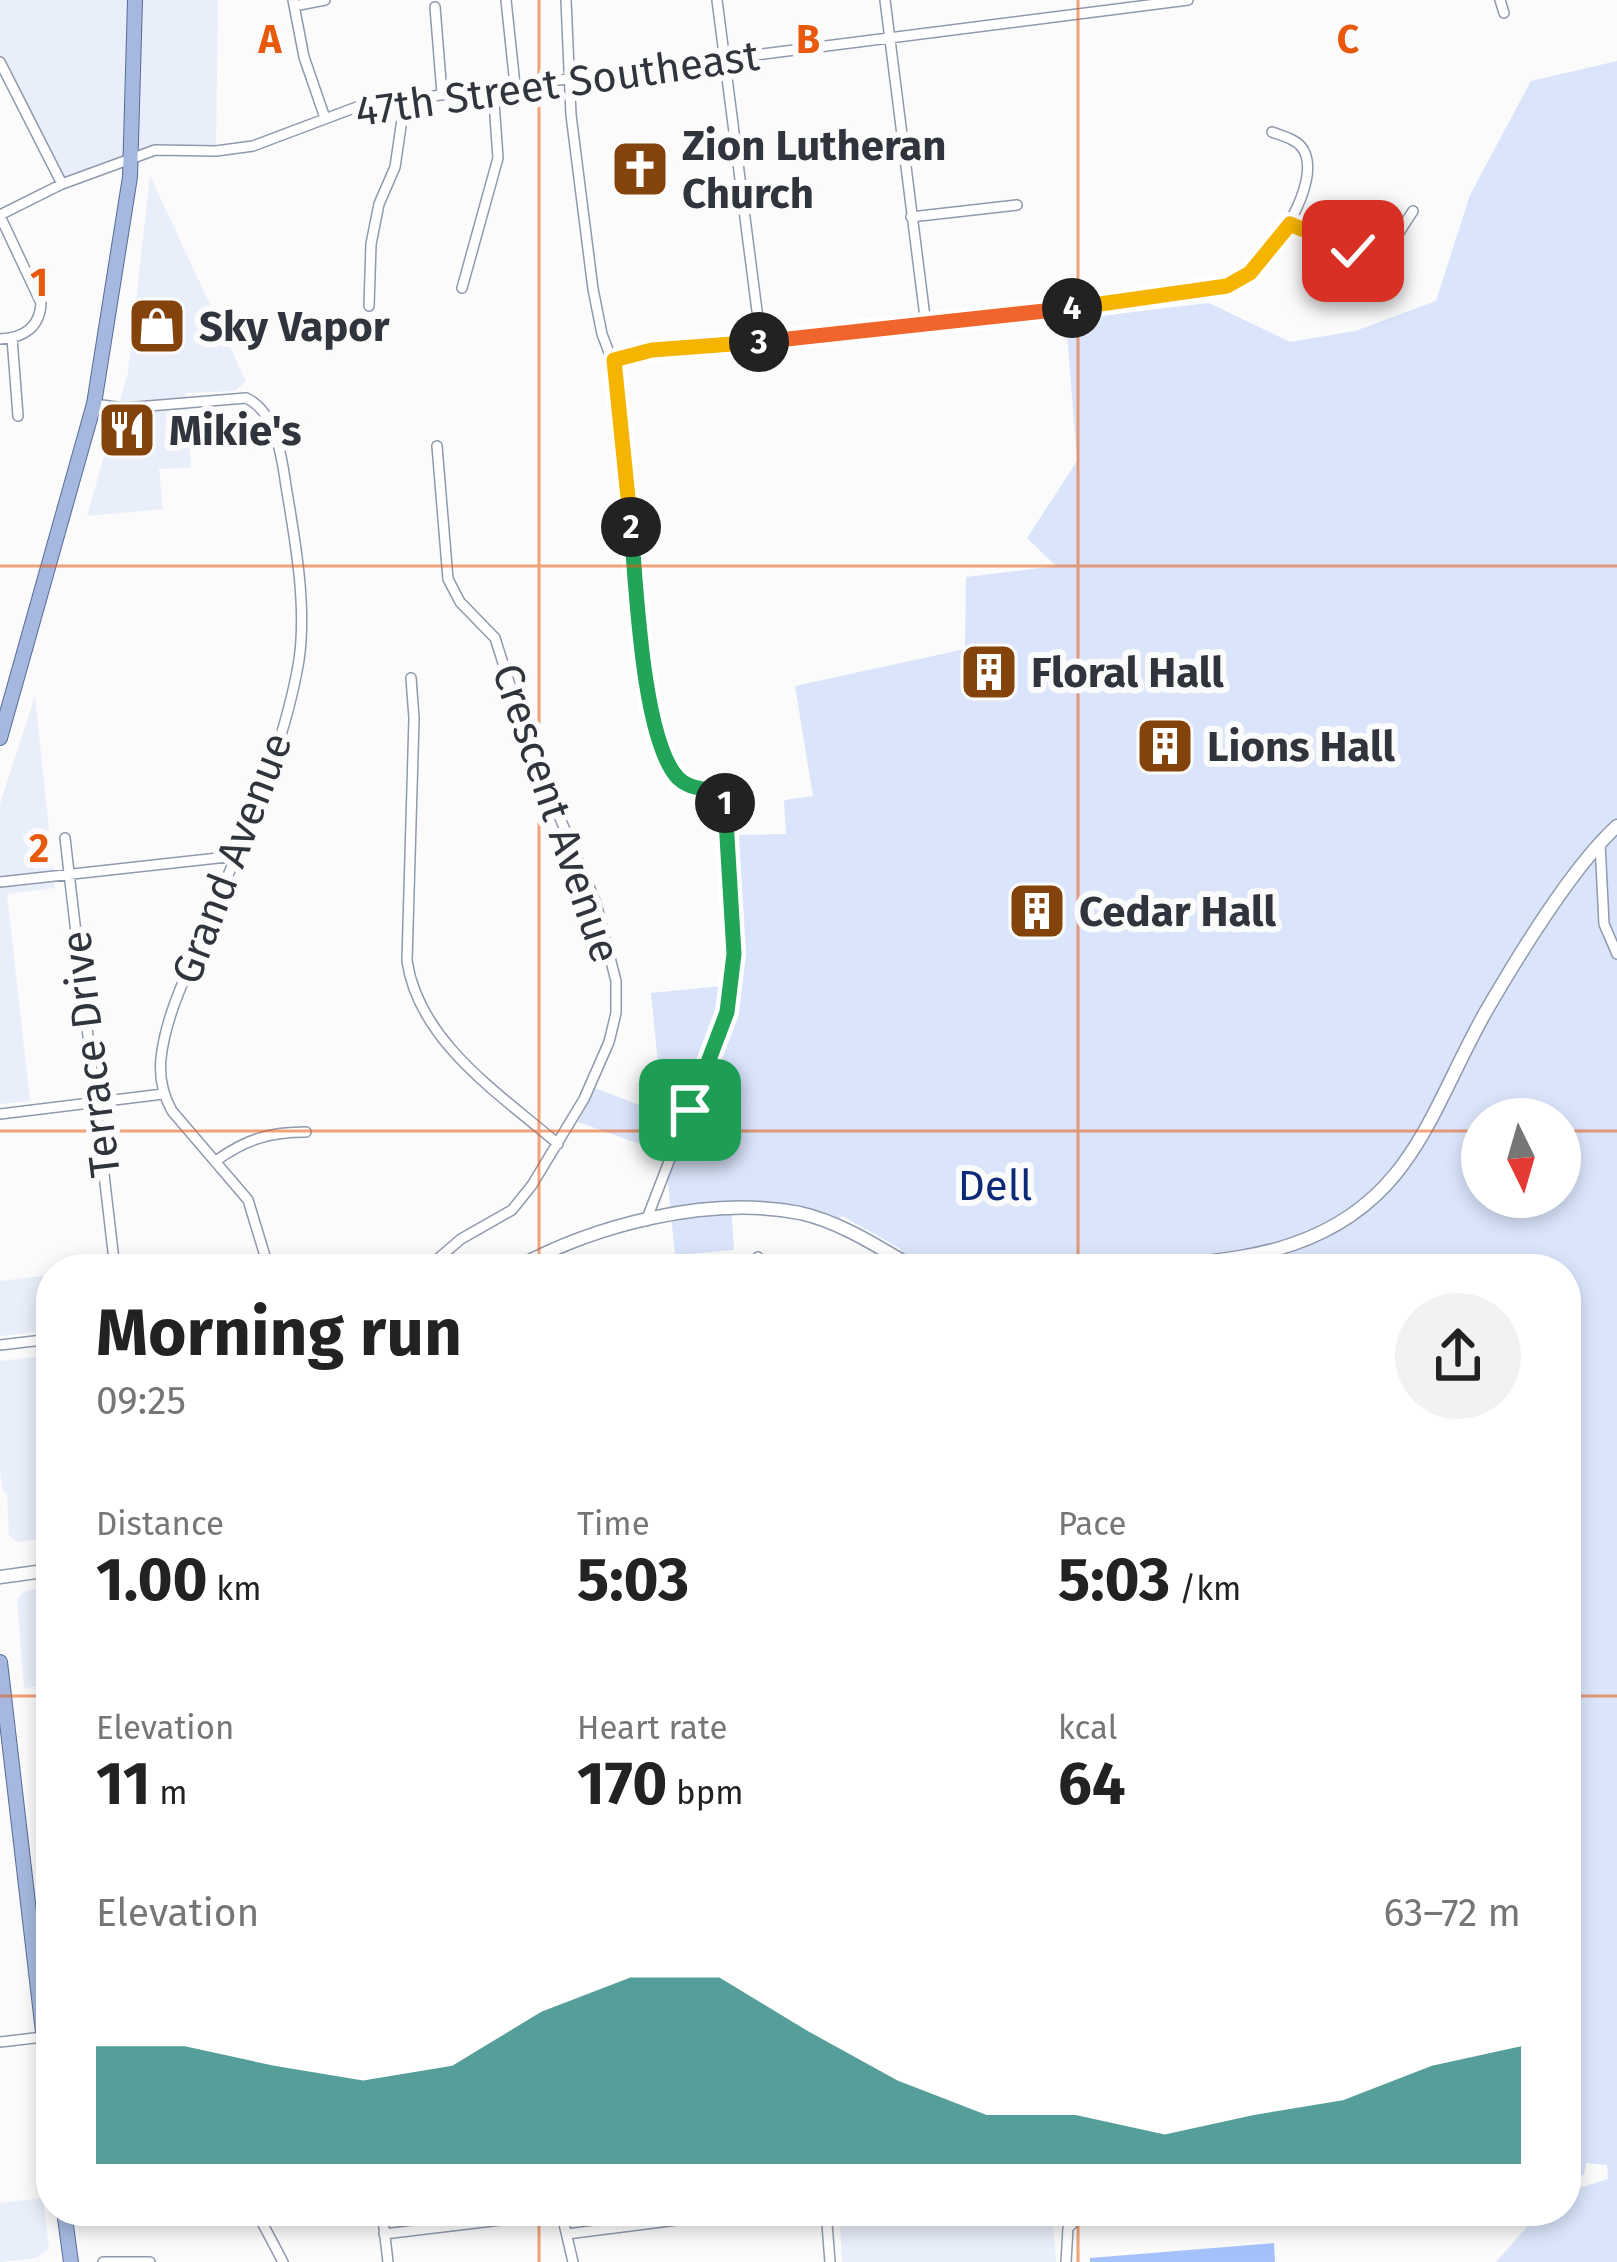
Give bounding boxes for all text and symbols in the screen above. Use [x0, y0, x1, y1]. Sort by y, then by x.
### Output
text: A [257, 17, 282, 63]
text: B [796, 17, 820, 63]
text: C [1337, 17, 1360, 63]
street label: 47th Street Southeast [352, 31, 763, 137]
place label: Zion Lutheran Church [682, 121, 947, 219]
church icon: Zion Lutheran Church [609, 138, 671, 200]
pin [1302, 200, 1404, 302]
icon: check [1320, 218, 1386, 284]
text: 1 [30, 260, 48, 306]
pin: 4 [1042, 278, 1102, 338]
text: 4 [1063, 288, 1081, 328]
shop icon: Sky Vapor [126, 295, 188, 357]
place label: Sky Vapor [199, 302, 390, 352]
pin: 3 [729, 312, 789, 372]
text: 3 [750, 322, 768, 362]
restaurant icon: Mikie's [96, 399, 158, 461]
place label: Mikie's [169, 406, 302, 456]
pin: 2 [601, 497, 661, 557]
text: 2 [622, 507, 640, 547]
building icon: Floral Hall [958, 641, 1020, 703]
place label: Floral Hall [1031, 648, 1224, 698]
street label: Crescent Avenue [482, 657, 631, 969]
building icon: Lions Hall [1134, 715, 1196, 777]
place label: Lions Hall [1207, 722, 1395, 772]
street label: Grand Avenue [161, 726, 303, 991]
pin: 1 [695, 773, 755, 833]
text: 1 [717, 783, 733, 823]
text: 2 [29, 826, 49, 872]
building icon: Cedar Hall [1006, 880, 1068, 942]
place label: Cedar Hall [1079, 887, 1277, 937]
street label: Terrace Drive [51, 928, 131, 1180]
pin [639, 1059, 741, 1161]
icon: arrive [657, 1077, 723, 1143]
north arrow [1461, 1098, 1581, 1218]
map controls [1461, 1098, 1581, 1218]
park label: Dell [958, 1161, 1032, 1211]
text: Morning run [96, 1293, 462, 1372]
button: share [1395, 1293, 1521, 1419]
text: 09:25 [96, 1378, 186, 1424]
text: Distance [96, 1504, 224, 1544]
text: Time [577, 1504, 650, 1544]
text: Pace [1058, 1504, 1126, 1544]
text: 1.00 [96, 1544, 208, 1616]
text: 5:03 [577, 1544, 689, 1616]
text: 5:03 [1058, 1544, 1170, 1616]
text: km [208, 1569, 262, 1609]
text: /km [1170, 1569, 1241, 1609]
text: Elevation [96, 1708, 234, 1748]
text: Heart rate [577, 1708, 727, 1748]
text: kcal [1058, 1708, 1117, 1748]
text: 11 [96, 1748, 151, 1820]
text: 170 [577, 1748, 667, 1820]
text: 64 [1058, 1748, 1126, 1820]
text: m [151, 1773, 188, 1813]
text: bpm [667, 1773, 744, 1813]
text: Elevation [96, 1890, 259, 1936]
text: 63–72 m [1383, 1890, 1521, 1936]

